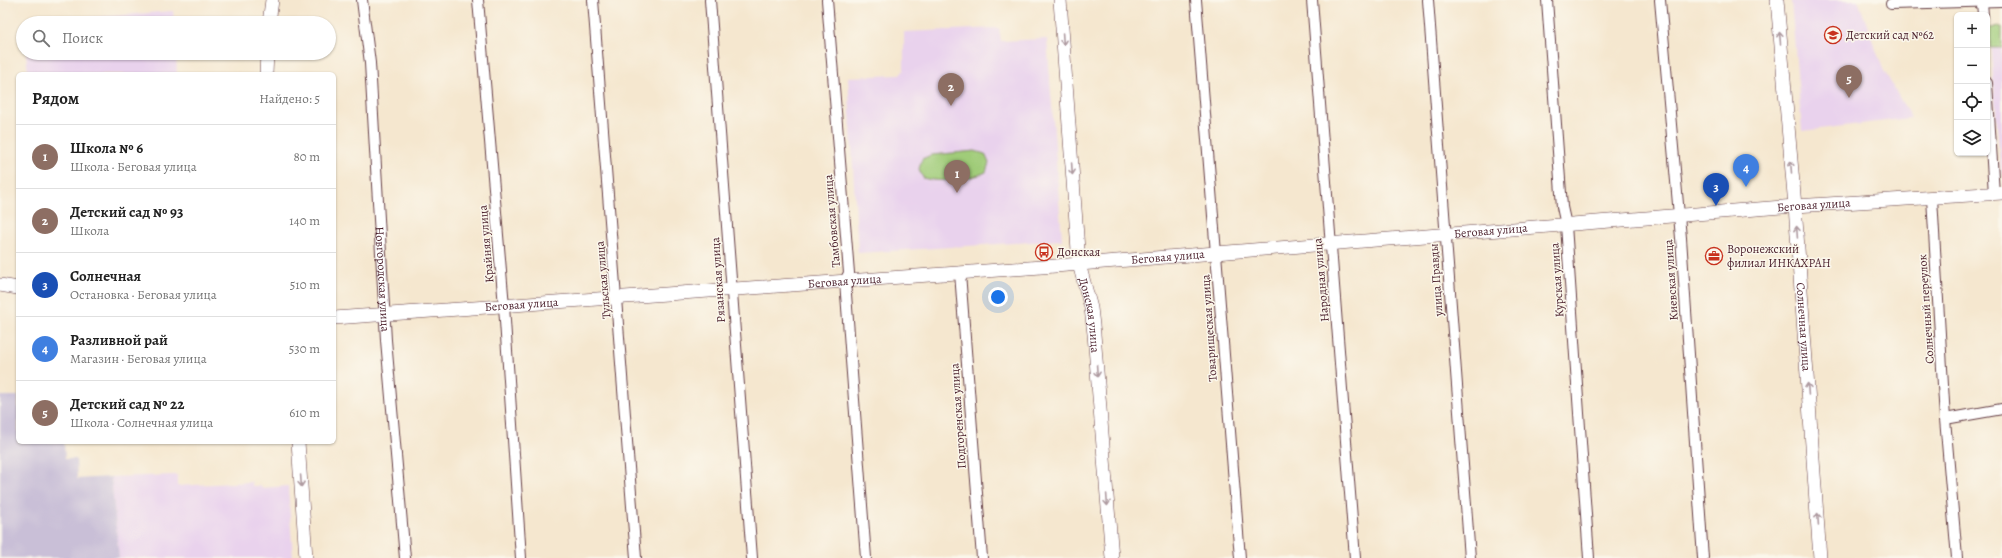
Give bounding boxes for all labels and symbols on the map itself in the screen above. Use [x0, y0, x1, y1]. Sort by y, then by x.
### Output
school or university icon: Детский сад №62 [1823, 25, 1843, 45]
place label: Детский сад №62 [1846, 27, 1934, 43]
one-way arrow [1059, 32, 1066, 45]
one-way arrow [1777, 32, 1784, 45]
pin: 5 [1836, 65, 1862, 98]
pin: 2 [938, 73, 964, 106]
pin: 4 [1733, 154, 1759, 187]
pin: 1 [944, 160, 970, 193]
one-way arrow [1787, 161, 1794, 174]
one-way arrow [1069, 162, 1076, 175]
street label: Тамбовская улица [820, 173, 844, 268]
pin: 3 [1703, 173, 1729, 206]
street label: Беговая улица [1776, 195, 1851, 215]
street label: Крайняя улица [475, 204, 497, 283]
street label: Беговая улица [1453, 220, 1529, 242]
street label: Новгородская улица [371, 226, 394, 333]
one-way arrow [1793, 226, 1800, 239]
street label: Рязанская улица [707, 236, 729, 323]
street label: Народная улица [1309, 237, 1333, 323]
street label: Киевская улица [1660, 238, 1682, 321]
street label: Тульская улица [592, 240, 614, 320]
place label: Воронежский филиал ИНКАХРАН [1727, 241, 1831, 271]
bus stop icon: Донская [1034, 242, 1054, 262]
street label: Курская улица [1546, 242, 1568, 318]
street label: улица Правды [1425, 243, 1447, 318]
place label: Донская [1057, 244, 1100, 260]
street label: Беговая улица [1130, 246, 1206, 268]
office icon: Воронежский филиал ИНКАХРАН [1704, 246, 1724, 266]
street label: Солнечный переулок [1914, 254, 1938, 364]
street label: Беговая улица [807, 271, 883, 292]
street label: Товарищеская улица [1197, 273, 1221, 382]
street label: Донская улица [1075, 276, 1104, 354]
street label: Солнечная улица [1792, 282, 1815, 372]
your location [988, 287, 1008, 307]
street label: Беговая улица [484, 294, 559, 315]
street label: Подгоренская улица [946, 362, 970, 469]
one-way arrow [1093, 364, 1100, 377]
one-way arrow [1805, 383, 1812, 396]
one-way arrow [298, 474, 305, 487]
one-way arrow [1104, 493, 1111, 506]
one-way arrow [1814, 513, 1821, 526]

